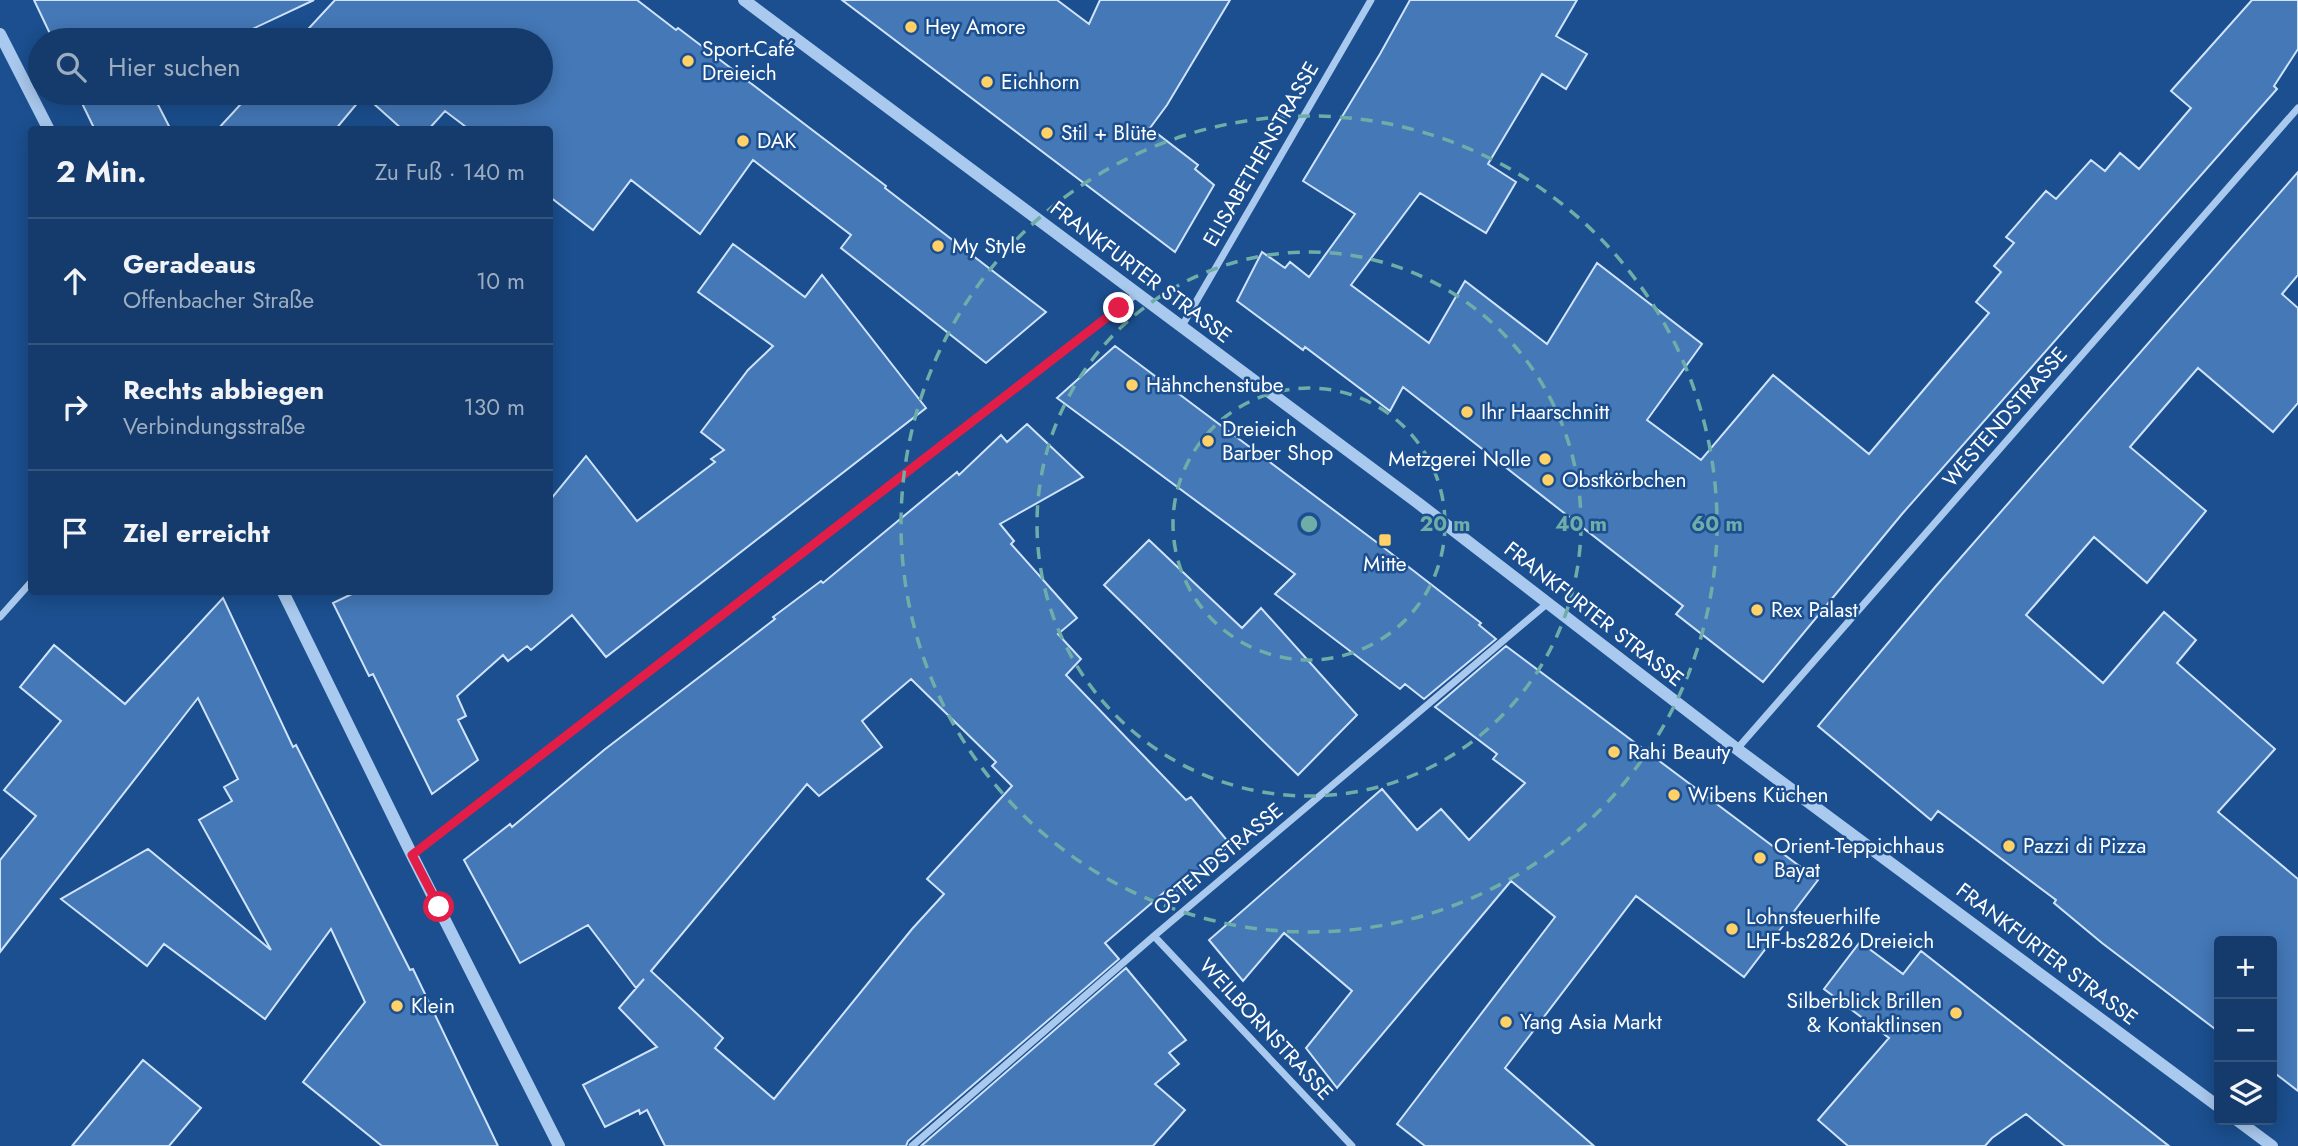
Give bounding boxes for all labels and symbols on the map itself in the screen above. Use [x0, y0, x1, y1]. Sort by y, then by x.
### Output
place label: Hey Amore [925, 12, 1026, 42]
marker: Hey Amore [903, 19, 919, 35]
place label: Sport-Café Dreieich [702, 34, 795, 88]
marker: Sport-Café Dreieich [680, 53, 696, 69]
street label: ELISABETHENSTRASSE [1196, 56, 1326, 252]
place label: Eichhorn [1001, 67, 1080, 97]
marker: Eichhorn [979, 74, 995, 90]
place label: Stil + Blüte [1061, 118, 1157, 148]
marker: Stil + Blüte [1039, 125, 1055, 141]
place label: DAK [757, 126, 797, 156]
marker: DAK [735, 133, 751, 149]
street label: FRANKFURTER STRASSE [1044, 194, 1238, 350]
place label: My Style [952, 231, 1026, 261]
marker: My Style [930, 238, 946, 254]
route end [1103, 292, 1134, 323]
street label: WESTENDSTRASSE [1936, 340, 2074, 494]
place label: Hähnchenstube [1146, 370, 1284, 400]
marker: Hähnchenstube [1124, 377, 1140, 393]
place label: Ihr Haarschnitt [1481, 397, 1609, 427]
marker: Ihr Haarschnitt [1459, 404, 1475, 420]
place label: Dreieich Barber Shop [1222, 414, 1333, 468]
marker: Dreieich Barber Shop [1200, 433, 1216, 449]
place label: Metzgerei Nolle [1388, 444, 1531, 474]
marker: Metzgerei Nolle [1537, 451, 1553, 467]
place label: Obstkörbchen [1562, 465, 1687, 495]
marker: Obstkörbchen [1540, 472, 1556, 488]
text: 20 m [1419, 509, 1471, 539]
text: 40 m [1555, 509, 1607, 539]
text: 60 m [1691, 509, 1743, 539]
centre of rings [1297, 512, 1321, 536]
marker: Mitte [1377, 532, 1393, 548]
street label: FRANKFURTER STRASSE [1498, 534, 1690, 694]
place label: Mitte [1363, 549, 1407, 579]
place label: Rex Palast [1771, 595, 1858, 625]
marker: Rex Palast [1749, 602, 1765, 618]
place label: Rahi Beauty [1628, 737, 1731, 767]
marker: Rahi Beauty [1606, 744, 1622, 760]
place label: Wibens Küchen [1688, 780, 1829, 810]
marker: Wibens Küchen [1666, 787, 1682, 803]
street label: OSTENDSTRASSE [1147, 796, 1289, 922]
place label: Orient-Teppichhaus Bayat [1774, 831, 1944, 885]
place label: Pazzi di Pizza [2023, 831, 2146, 861]
marker: Pazzi di Pizza [2001, 838, 2017, 854]
marker: Orient-Teppichhaus Bayat [1752, 850, 1768, 866]
street label: FRANKFURTER STRASSE [1950, 876, 2144, 1032]
route start [423, 891, 454, 922]
place label: Lohnsteuerhilfe LHF-bs2826 Dreieich [1746, 902, 1934, 956]
marker: Lohnsteuerhilfe LHF-bs2826 Dreieich [1724, 921, 1740, 937]
street label: WEILBORNSTRASSE [1192, 951, 1340, 1107]
place label: Silberblick Brillen & Kontaktlinsen [1786, 986, 1942, 1040]
place label: Klein [411, 991, 455, 1021]
marker: Klein [389, 998, 405, 1014]
marker: Silberblick Brillen & Kontaktlinsen [1948, 1005, 1964, 1021]
place label: Yang Asia Markt [1520, 1007, 1662, 1037]
marker: Yang Asia Markt [1498, 1014, 1514, 1030]

